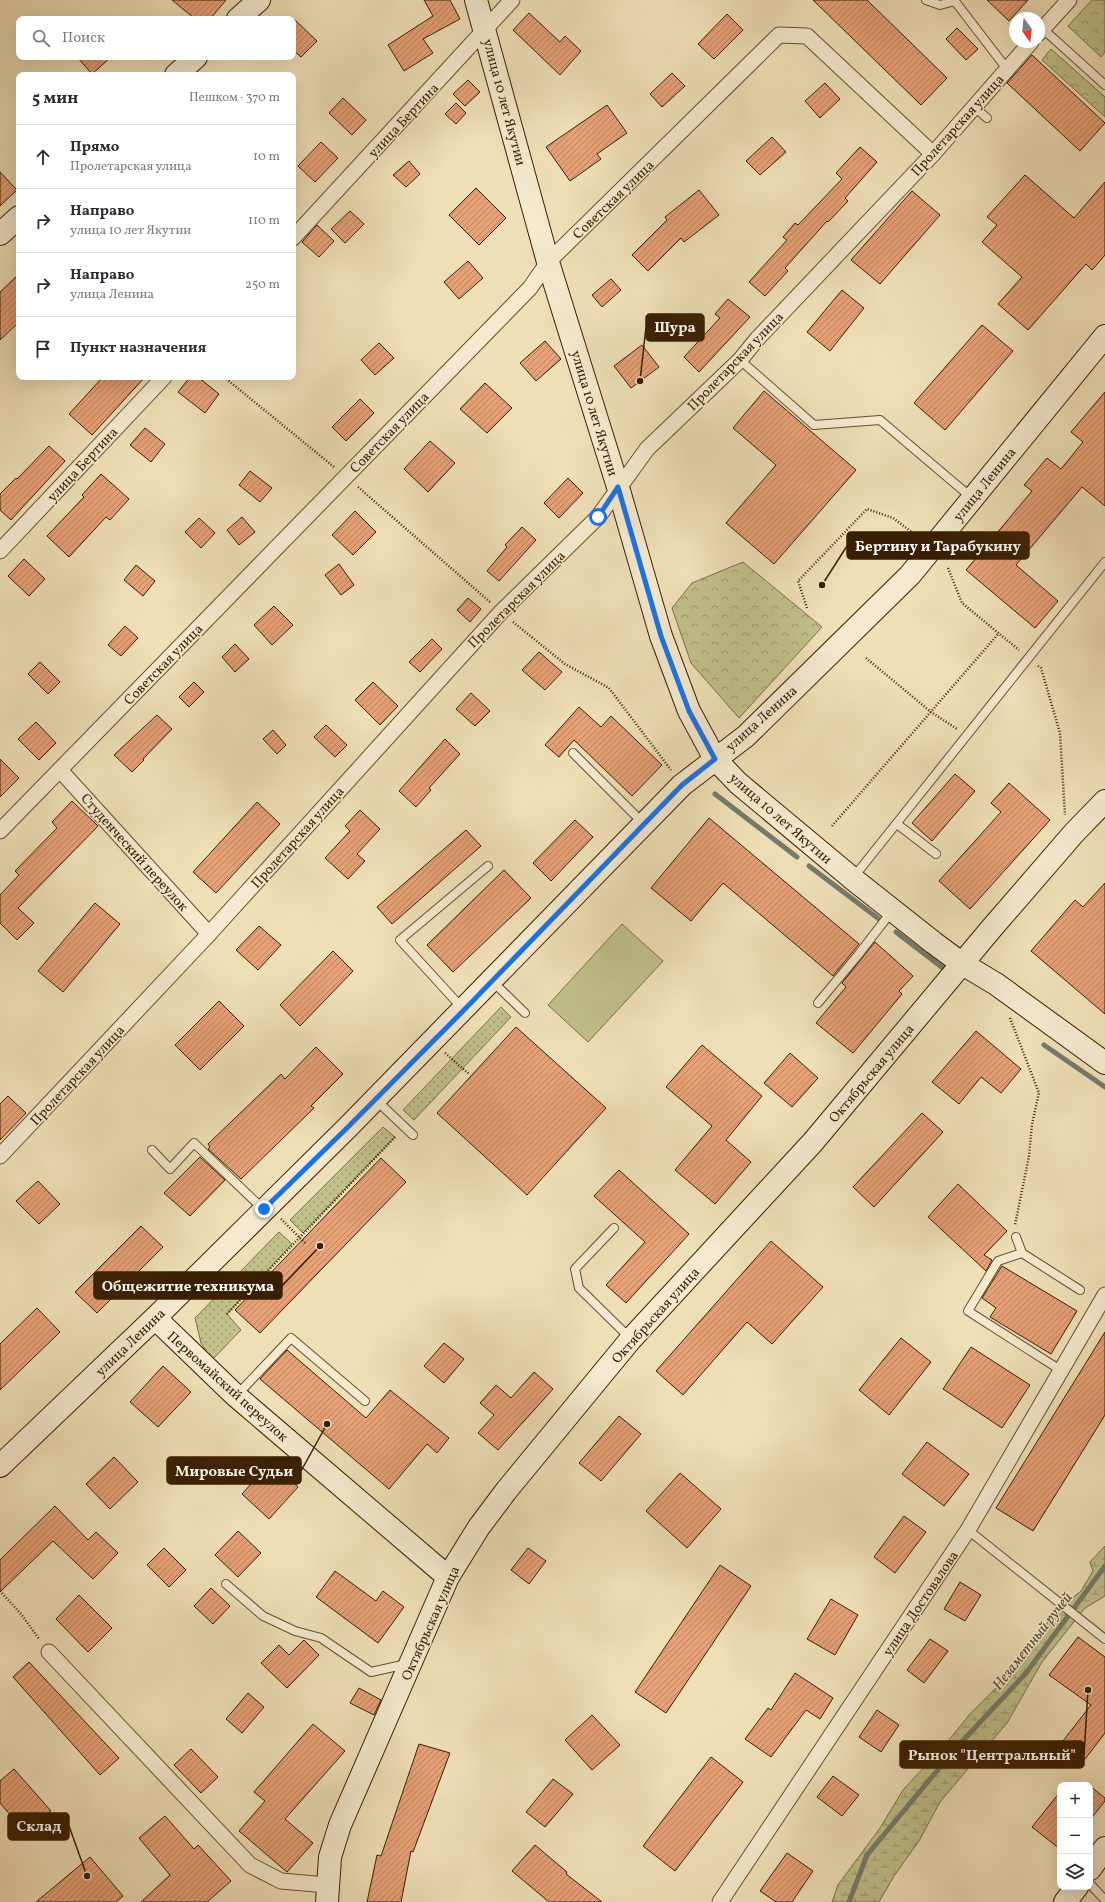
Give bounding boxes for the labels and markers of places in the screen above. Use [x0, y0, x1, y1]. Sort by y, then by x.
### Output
callout: Шура [646, 314, 704, 341]
callout: Бертину и Тарабукину [847, 532, 1029, 559]
callout: Общежитие техникума [94, 1272, 282, 1299]
callout: Мировые Судьи [167, 1457, 301, 1484]
callout: Рынок "Центральный" [900, 1741, 1084, 1768]
callout: Склад [8, 1813, 69, 1840]

